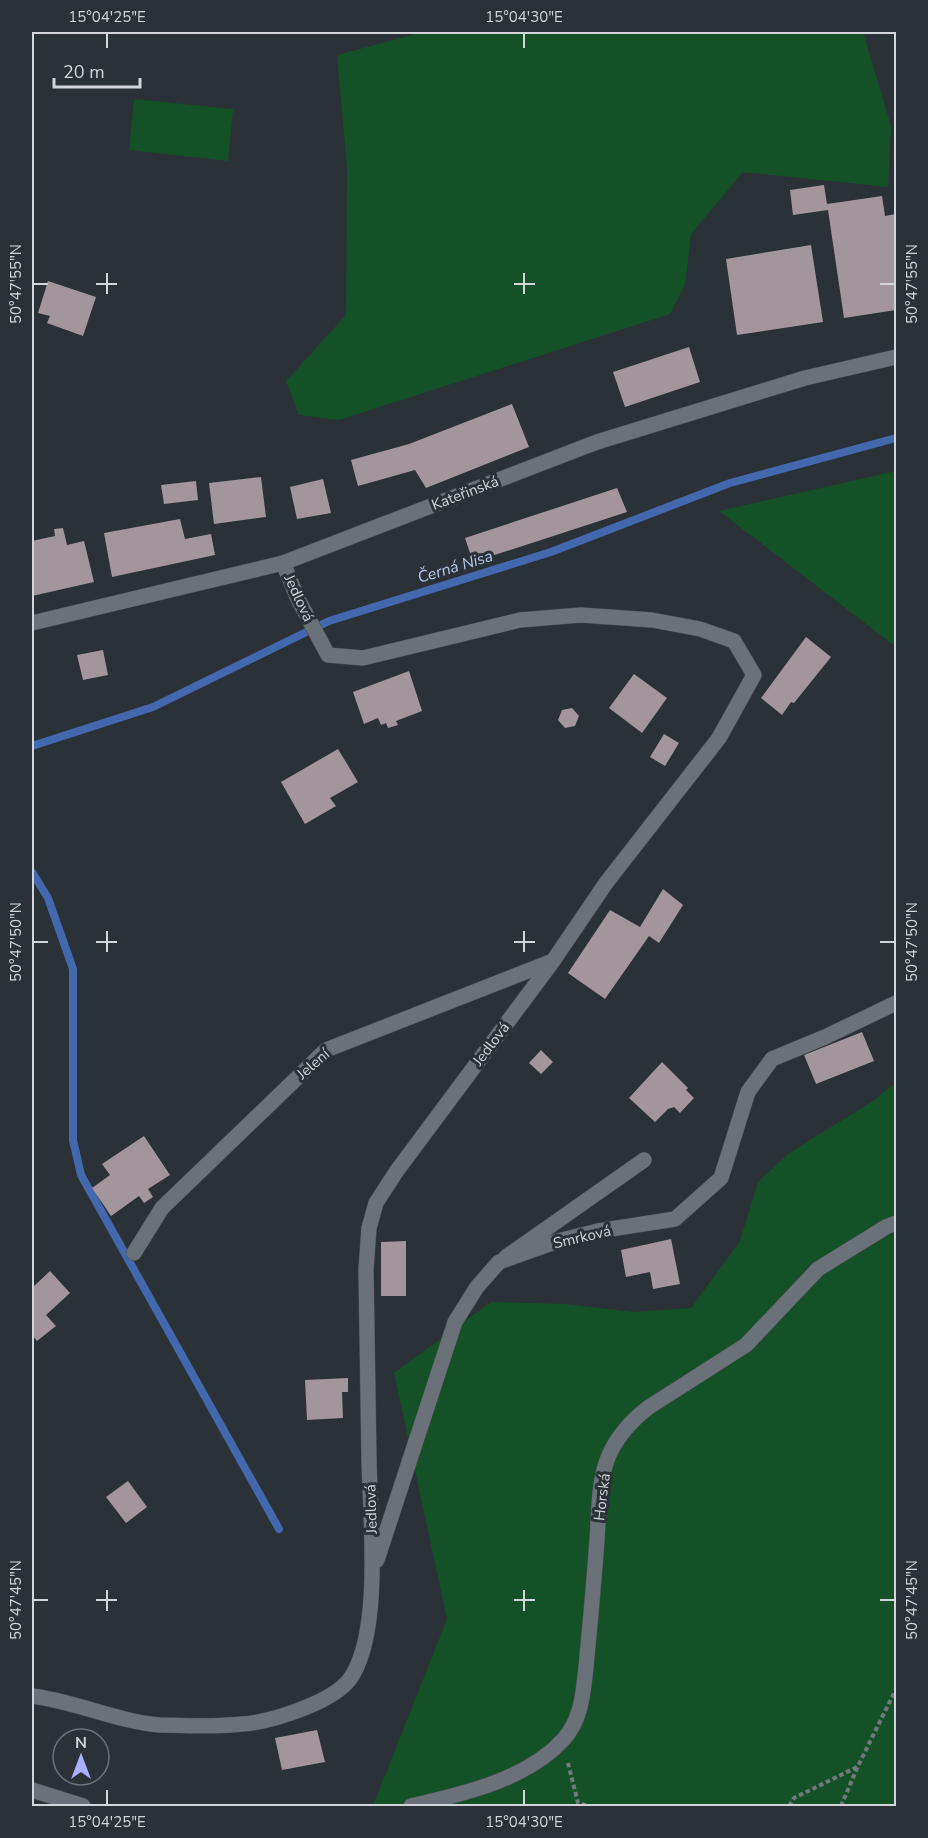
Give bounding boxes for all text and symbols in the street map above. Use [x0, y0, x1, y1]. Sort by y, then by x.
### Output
text: 15°04'25"E [68, 7, 146, 27]
text: 15°04'30"E [485, 7, 563, 27]
scale bar [54, 51, 140, 89]
text: 20 m [63, 60, 105, 84]
text: 50°47'55"N [6, 244, 26, 324]
text: 50°47'55"N [902, 244, 922, 324]
street label: Kateřinská [429, 471, 501, 515]
water label: Černá Nisa [415, 545, 496, 589]
street label: Jedlová [279, 570, 319, 625]
text: 50°47'50"N [6, 902, 26, 982]
text: 50°47'50"N [902, 902, 922, 982]
street label: Jedlová [467, 1018, 514, 1071]
street label: Jelení [292, 1043, 335, 1084]
street label: Smrková [551, 1221, 613, 1253]
street label: Horská [589, 1472, 615, 1522]
street label: Jedlová [360, 1484, 382, 1535]
text: 50°47'45"N [6, 1560, 26, 1640]
text: 50°47'45"N [902, 1560, 922, 1640]
north arrow [51, 1727, 111, 1787]
text: N [75, 1732, 87, 1754]
text: 15°04'25"E [68, 1812, 146, 1832]
text: 15°04'30"E [485, 1812, 563, 1832]

